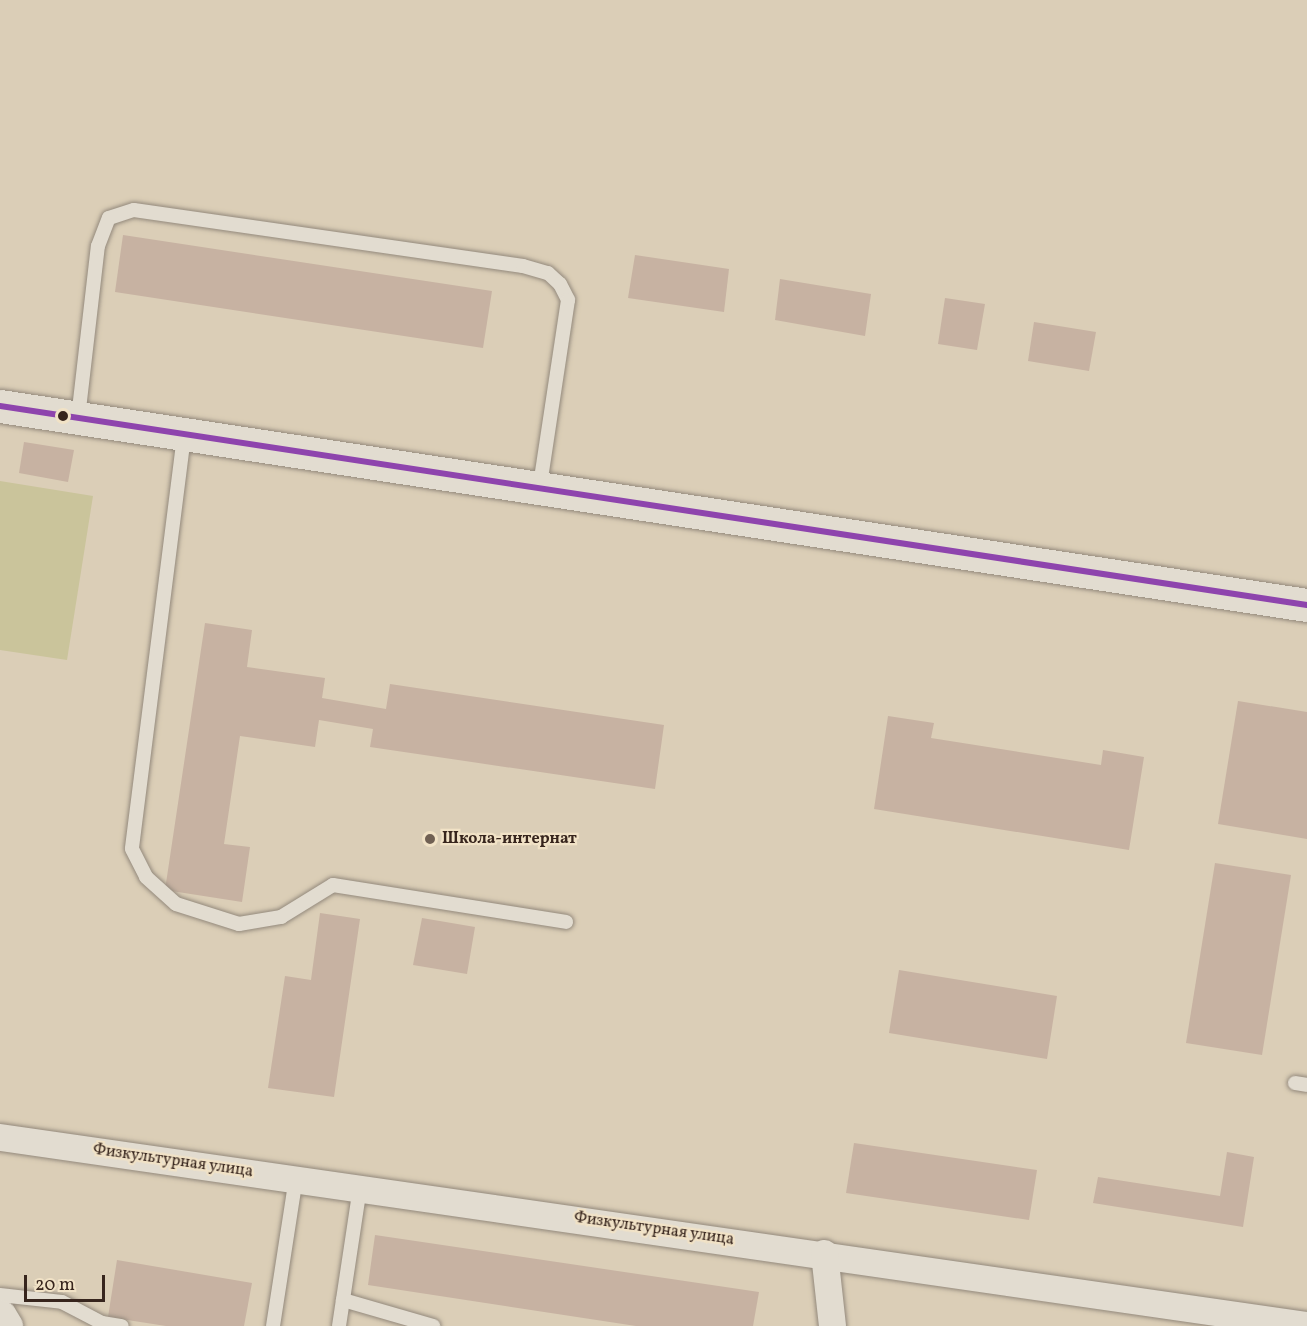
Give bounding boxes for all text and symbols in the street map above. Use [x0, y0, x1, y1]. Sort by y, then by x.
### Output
unlabelled marker [57, 410, 69, 422]
place label: Школа-интернат [442, 829, 577, 849]
marker: Школа-интернат [423, 832, 437, 846]
street label: Физкультурная улица [91, 1140, 255, 1182]
street label: Физкультурная улица [572, 1208, 736, 1250]
scale bar [27, 1263, 108, 1301]
text: 20 m [35, 1273, 75, 1298]

